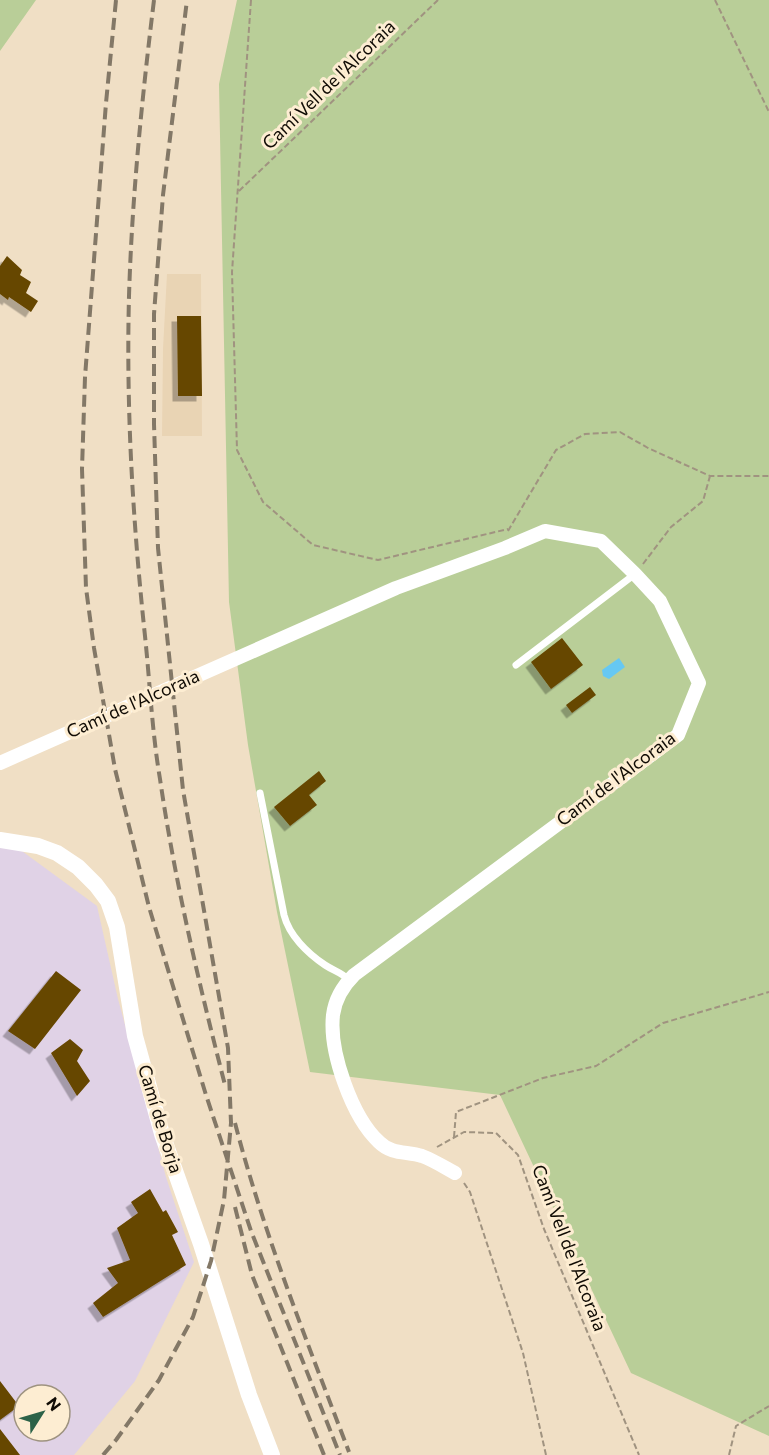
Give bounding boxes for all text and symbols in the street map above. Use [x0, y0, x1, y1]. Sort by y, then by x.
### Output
street label: Camí Vell de l'Alcoraia [257, 15, 399, 153]
street label: Camí de l'Alcoraia [63, 664, 202, 742]
street label: Camí de l'Alcoraia [552, 726, 679, 830]
street label: Camí de Borja [134, 1062, 188, 1176]
street label: Camí Vell de l'Alcoraia [528, 1161, 612, 1334]
north arrow [12, 1383, 72, 1443]
text: N [43, 1393, 66, 1414]

